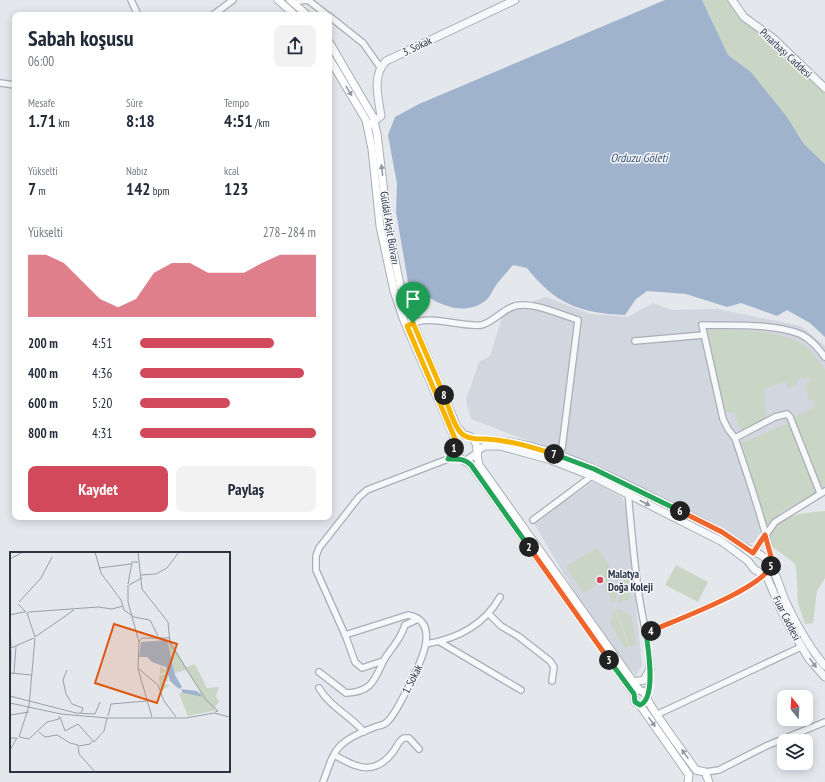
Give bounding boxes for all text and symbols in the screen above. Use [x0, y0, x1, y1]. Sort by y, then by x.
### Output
text: Sabah koşusu [28, 24, 134, 52]
button: share [274, 25, 316, 67]
street label: Pınarbaşı Caddesi [757, 25, 815, 81]
street label: 3. Sokak [400, 33, 435, 59]
text: 06:00 [28, 53, 54, 70]
one-way arrow [345, 86, 353, 96]
text: Mesafe [28, 96, 55, 110]
text: Süre [126, 96, 143, 110]
text: Tempo [224, 96, 249, 110]
text: 1.71 [28, 110, 56, 132]
text: 8:18 [126, 110, 155, 132]
text: 4:51 [224, 110, 253, 132]
text: km [56, 116, 70, 130]
text: /km [253, 116, 270, 130]
water label: Orduzu Göleti [610, 150, 669, 165]
text: Yükselti [28, 164, 58, 178]
text: Nabız [126, 164, 147, 178]
text: kcal [224, 164, 239, 178]
one-way arrow [378, 164, 385, 176]
text: 7 [28, 178, 36, 200]
text: 142 [126, 178, 150, 200]
text: 123 [224, 178, 248, 200]
text: m [36, 184, 46, 198]
text: bpm [150, 184, 169, 198]
street label: Güldal Akşit Bulvarı [377, 190, 403, 266]
text: Yükselti [28, 224, 63, 241]
text: 278–284 m [263, 224, 316, 241]
pin [396, 282, 430, 323]
icon: arrive [402, 288, 424, 310]
text: 200 m [28, 335, 58, 352]
text: 4:51 [92, 335, 112, 352]
text: 400 m [28, 365, 58, 382]
text: 4:36 [92, 365, 112, 382]
pin: 8 [434, 385, 454, 405]
text: 8 [441, 388, 447, 402]
text: 600 m [28, 395, 58, 412]
text: 5:20 [92, 395, 112, 412]
text: 800 m [28, 425, 58, 442]
text: 4:31 [92, 425, 112, 442]
pin: 1 [444, 438, 464, 458]
text: 1 [451, 441, 457, 455]
pin: 7 [544, 444, 564, 464]
text: 7 [551, 447, 557, 461]
button: Kaydet [28, 466, 168, 512]
button: Paylaş [176, 466, 316, 512]
one-way arrow [639, 499, 650, 506]
pin: 6 [670, 501, 690, 521]
text: 6 [677, 504, 683, 518]
pin: 2 [519, 537, 539, 557]
text: 2 [526, 540, 532, 554]
inset map [10, 552, 230, 772]
pin: 5 [761, 556, 781, 576]
text: 5 [768, 559, 774, 573]
place label: Malatya Doğa Koleji [608, 567, 653, 594]
marker: Malatya Doğa Koleji [595, 575, 605, 585]
street label: Fuar Caddesi [770, 593, 804, 643]
pin: 4 [641, 621, 661, 641]
text: 4 [648, 624, 654, 638]
pin: 3 [599, 650, 619, 670]
text: 3 [606, 653, 612, 667]
one-way arrow [808, 658, 816, 668]
street label: 1. Sokak [399, 661, 426, 696]
north arrow [777, 690, 813, 726]
map controls [777, 690, 813, 770]
one-way arrow [648, 717, 657, 728]
button: layers [777, 734, 813, 770]
one-way arrow [681, 749, 689, 760]

